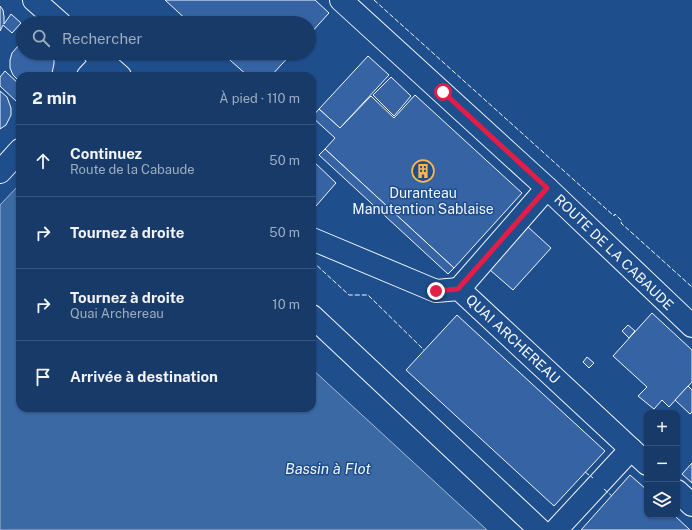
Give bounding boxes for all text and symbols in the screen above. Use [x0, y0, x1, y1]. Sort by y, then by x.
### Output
search box [16, 16, 316, 60]
icon: search [30, 27, 52, 49]
text: Rechercher [62, 30, 142, 47]
route start [434, 83, 452, 101]
text: 2 min [32, 88, 77, 108]
text: À pied · 110 m [219, 91, 300, 106]
text: Continuez [70, 145, 142, 162]
icon: ahead [32, 150, 54, 172]
text: 50 m [269, 153, 300, 168]
building icon: Duranteau Manutention Sablaise [410, 158, 436, 184]
text: Route de la Cabaude [70, 162, 195, 177]
place label: Duranteau Manutention Sablaise [352, 185, 494, 217]
street label: ROUTE DE LA CABAUDE [551, 191, 677, 313]
icon: right [32, 222, 54, 244]
text: Tournez à droite [70, 224, 184, 241]
text: 50 m [269, 225, 300, 240]
route end [427, 282, 445, 300]
text: Tournez à droite [70, 289, 184, 306]
street label: QUAI ARCHEREAU [463, 291, 563, 387]
icon: right [32, 294, 54, 316]
text: 10 m [272, 297, 300, 312]
text: Quai Archereau [70, 306, 164, 321]
icon: arrive [32, 366, 54, 388]
text: Arrivée à destination [70, 368, 218, 385]
map controls [644, 410, 680, 518]
button: + [644, 410, 680, 446]
button: − [644, 446, 680, 482]
water label: Bassin à Flot [285, 460, 371, 477]
button: layers [644, 482, 680, 518]

